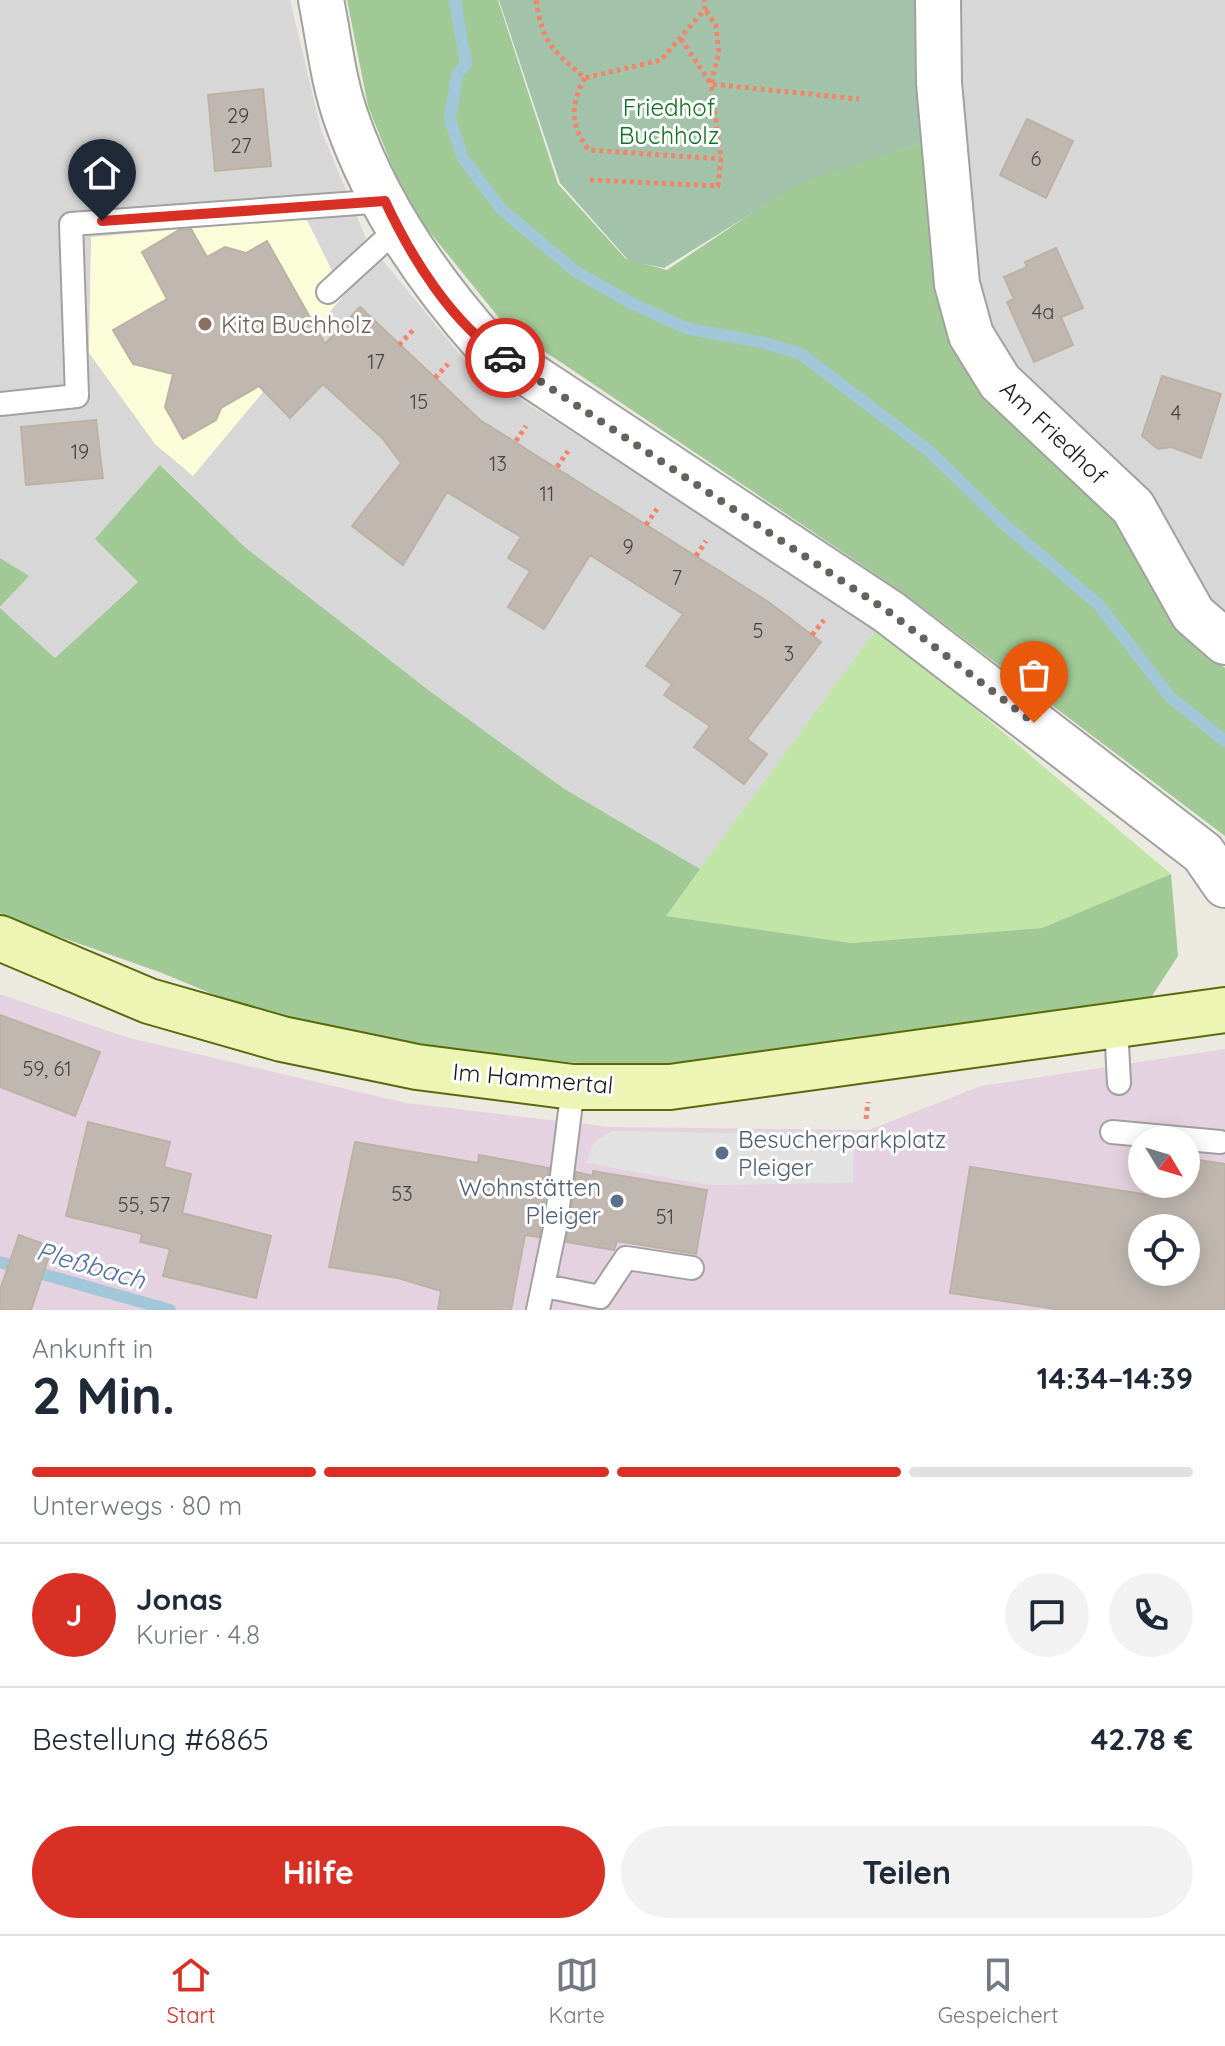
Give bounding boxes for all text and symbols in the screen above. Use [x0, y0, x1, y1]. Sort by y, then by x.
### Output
park label: Friedhof Buchholz [619, 92, 719, 150]
house number: 29 [227, 103, 249, 128]
house number: 27 [231, 133, 251, 158]
pin [68, 139, 136, 221]
house number: 6 [1031, 146, 1042, 171]
icon: home [80, 151, 124, 195]
house number: 4a [1032, 299, 1054, 324]
place label: Kita Buchholz [221, 309, 372, 339]
marker: Kita Buchholz [196, 315, 214, 333]
courier [465, 318, 545, 398]
icon: car [483, 336, 527, 380]
house number: 17 [367, 349, 385, 374]
street label: Am Friedhof [994, 374, 1114, 490]
house number: 15 [410, 389, 428, 414]
house number: 4 [1171, 400, 1181, 425]
house number: 19 [71, 439, 89, 464]
house number: 13 [489, 451, 507, 476]
house number: 11 [540, 481, 554, 506]
house number: 9 [622, 534, 634, 559]
house number: 7 [672, 565, 682, 590]
house number: 5 [753, 618, 763, 643]
house number: 3 [784, 641, 794, 666]
pin [1000, 641, 1068, 723]
icon: bag [1012, 653, 1056, 697]
house number: 59, 61 [22, 1056, 72, 1081]
street label: Im Hammertal [451, 1056, 615, 1100]
place label: Besucherparkplatz Pleiger [738, 1124, 946, 1182]
north arrow [1128, 1126, 1200, 1198]
map controls [1128, 1126, 1200, 1286]
marker: Besucherparkplatz Pleiger [713, 1144, 731, 1162]
place label: Wohnstätten Pleiger [459, 1172, 601, 1230]
house number: 53 [391, 1181, 413, 1206]
house number: 55, 57 [118, 1192, 170, 1217]
marker: Wohnstätten Pleiger [608, 1192, 626, 1210]
house number: 51 [656, 1204, 674, 1229]
button: locate [1128, 1214, 1200, 1286]
water label: Pleßbach [33, 1234, 150, 1297]
text: Ankunft in [32, 1332, 153, 1365]
text: 14:34–14:39 [1037, 1359, 1193, 1397]
text: 2 Min. [32, 1362, 175, 1427]
text: Unterwegs · 80 m [32, 1489, 242, 1522]
button: chat [1005, 1573, 1089, 1657]
button: phone [1109, 1573, 1193, 1657]
text: Jonas [136, 1580, 222, 1618]
text: J [66, 1596, 82, 1634]
text: Kurier · 4.8 [136, 1618, 260, 1651]
text: Bestellung #6865 [32, 1720, 269, 1758]
text: 42.78 € [1091, 1720, 1193, 1758]
button: Hilfe [32, 1826, 605, 1918]
button: Teilen [621, 1826, 1193, 1918]
tab: Start [166, 1953, 216, 2029]
tab: Karte [548, 1953, 605, 2029]
tab: Gespeichert [938, 1953, 1059, 2029]

